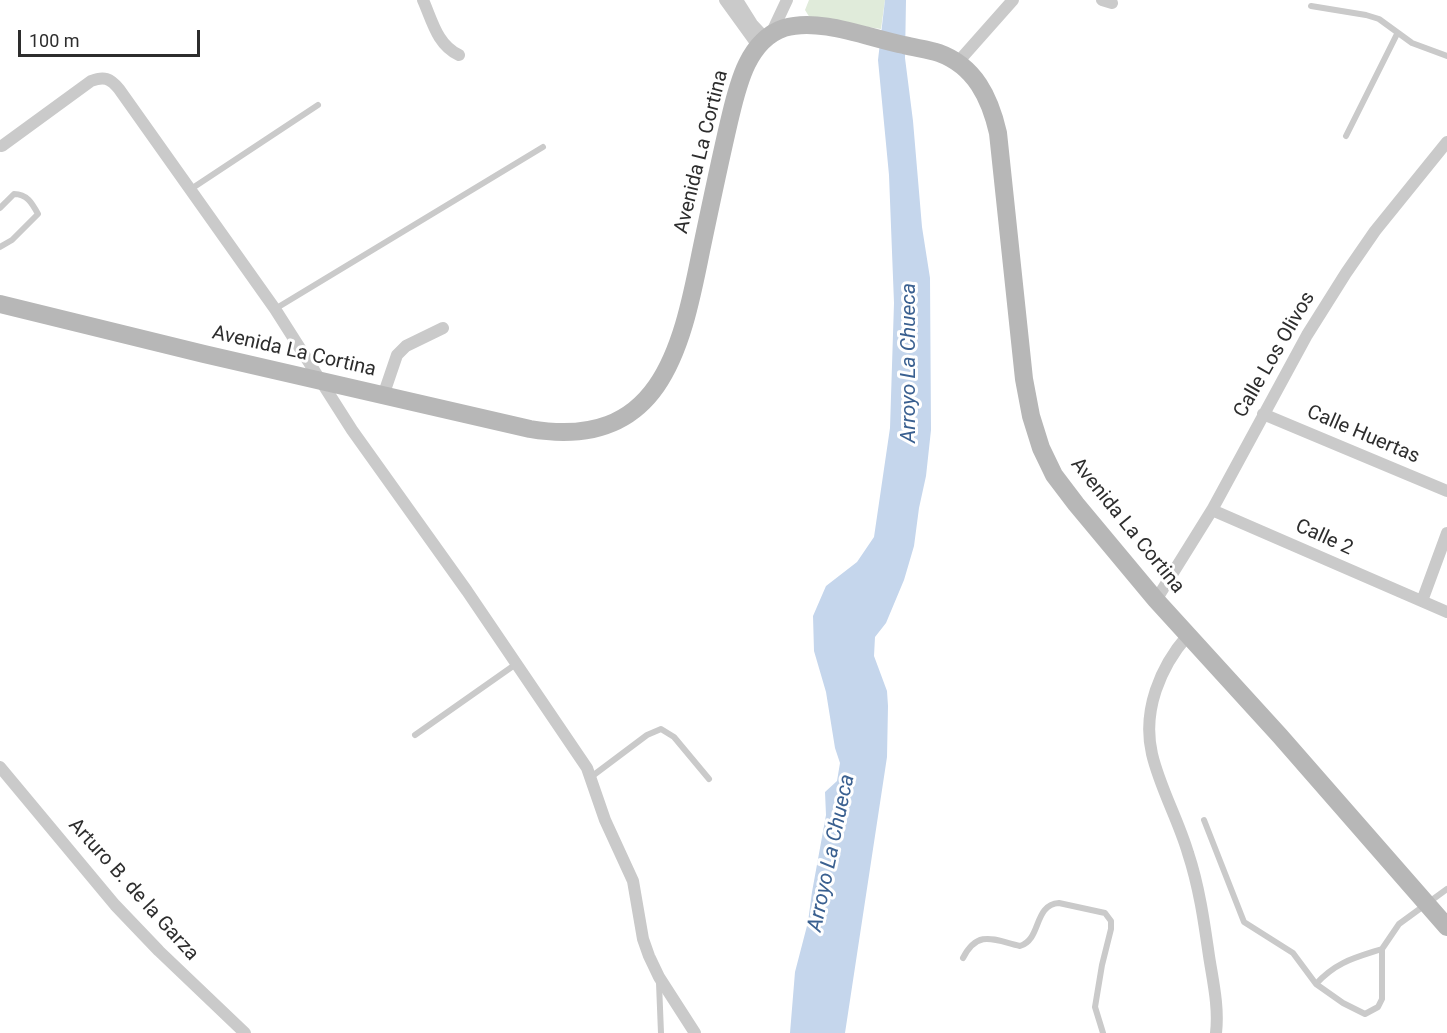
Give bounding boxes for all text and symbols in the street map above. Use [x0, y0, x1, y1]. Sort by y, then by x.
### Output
scale bar [21, 18, 202, 56]
text: 100 m [29, 30, 80, 51]
street label: Avenida La Cortina [670, 68, 734, 236]
water label: Arroyo La Chueca [897, 283, 923, 443]
street label: Calle Los Olivos [1229, 288, 1321, 422]
street label: Avenida La Cortina [210, 321, 378, 383]
street label: Calle Huertas [1303, 400, 1423, 470]
street label: Avenida La Cortina [1065, 453, 1189, 599]
street label: Calle 2 [1292, 515, 1356, 561]
water label: Arroyo La Chueca [803, 772, 861, 934]
street label: Arturo B. de la Garza [63, 814, 203, 966]

